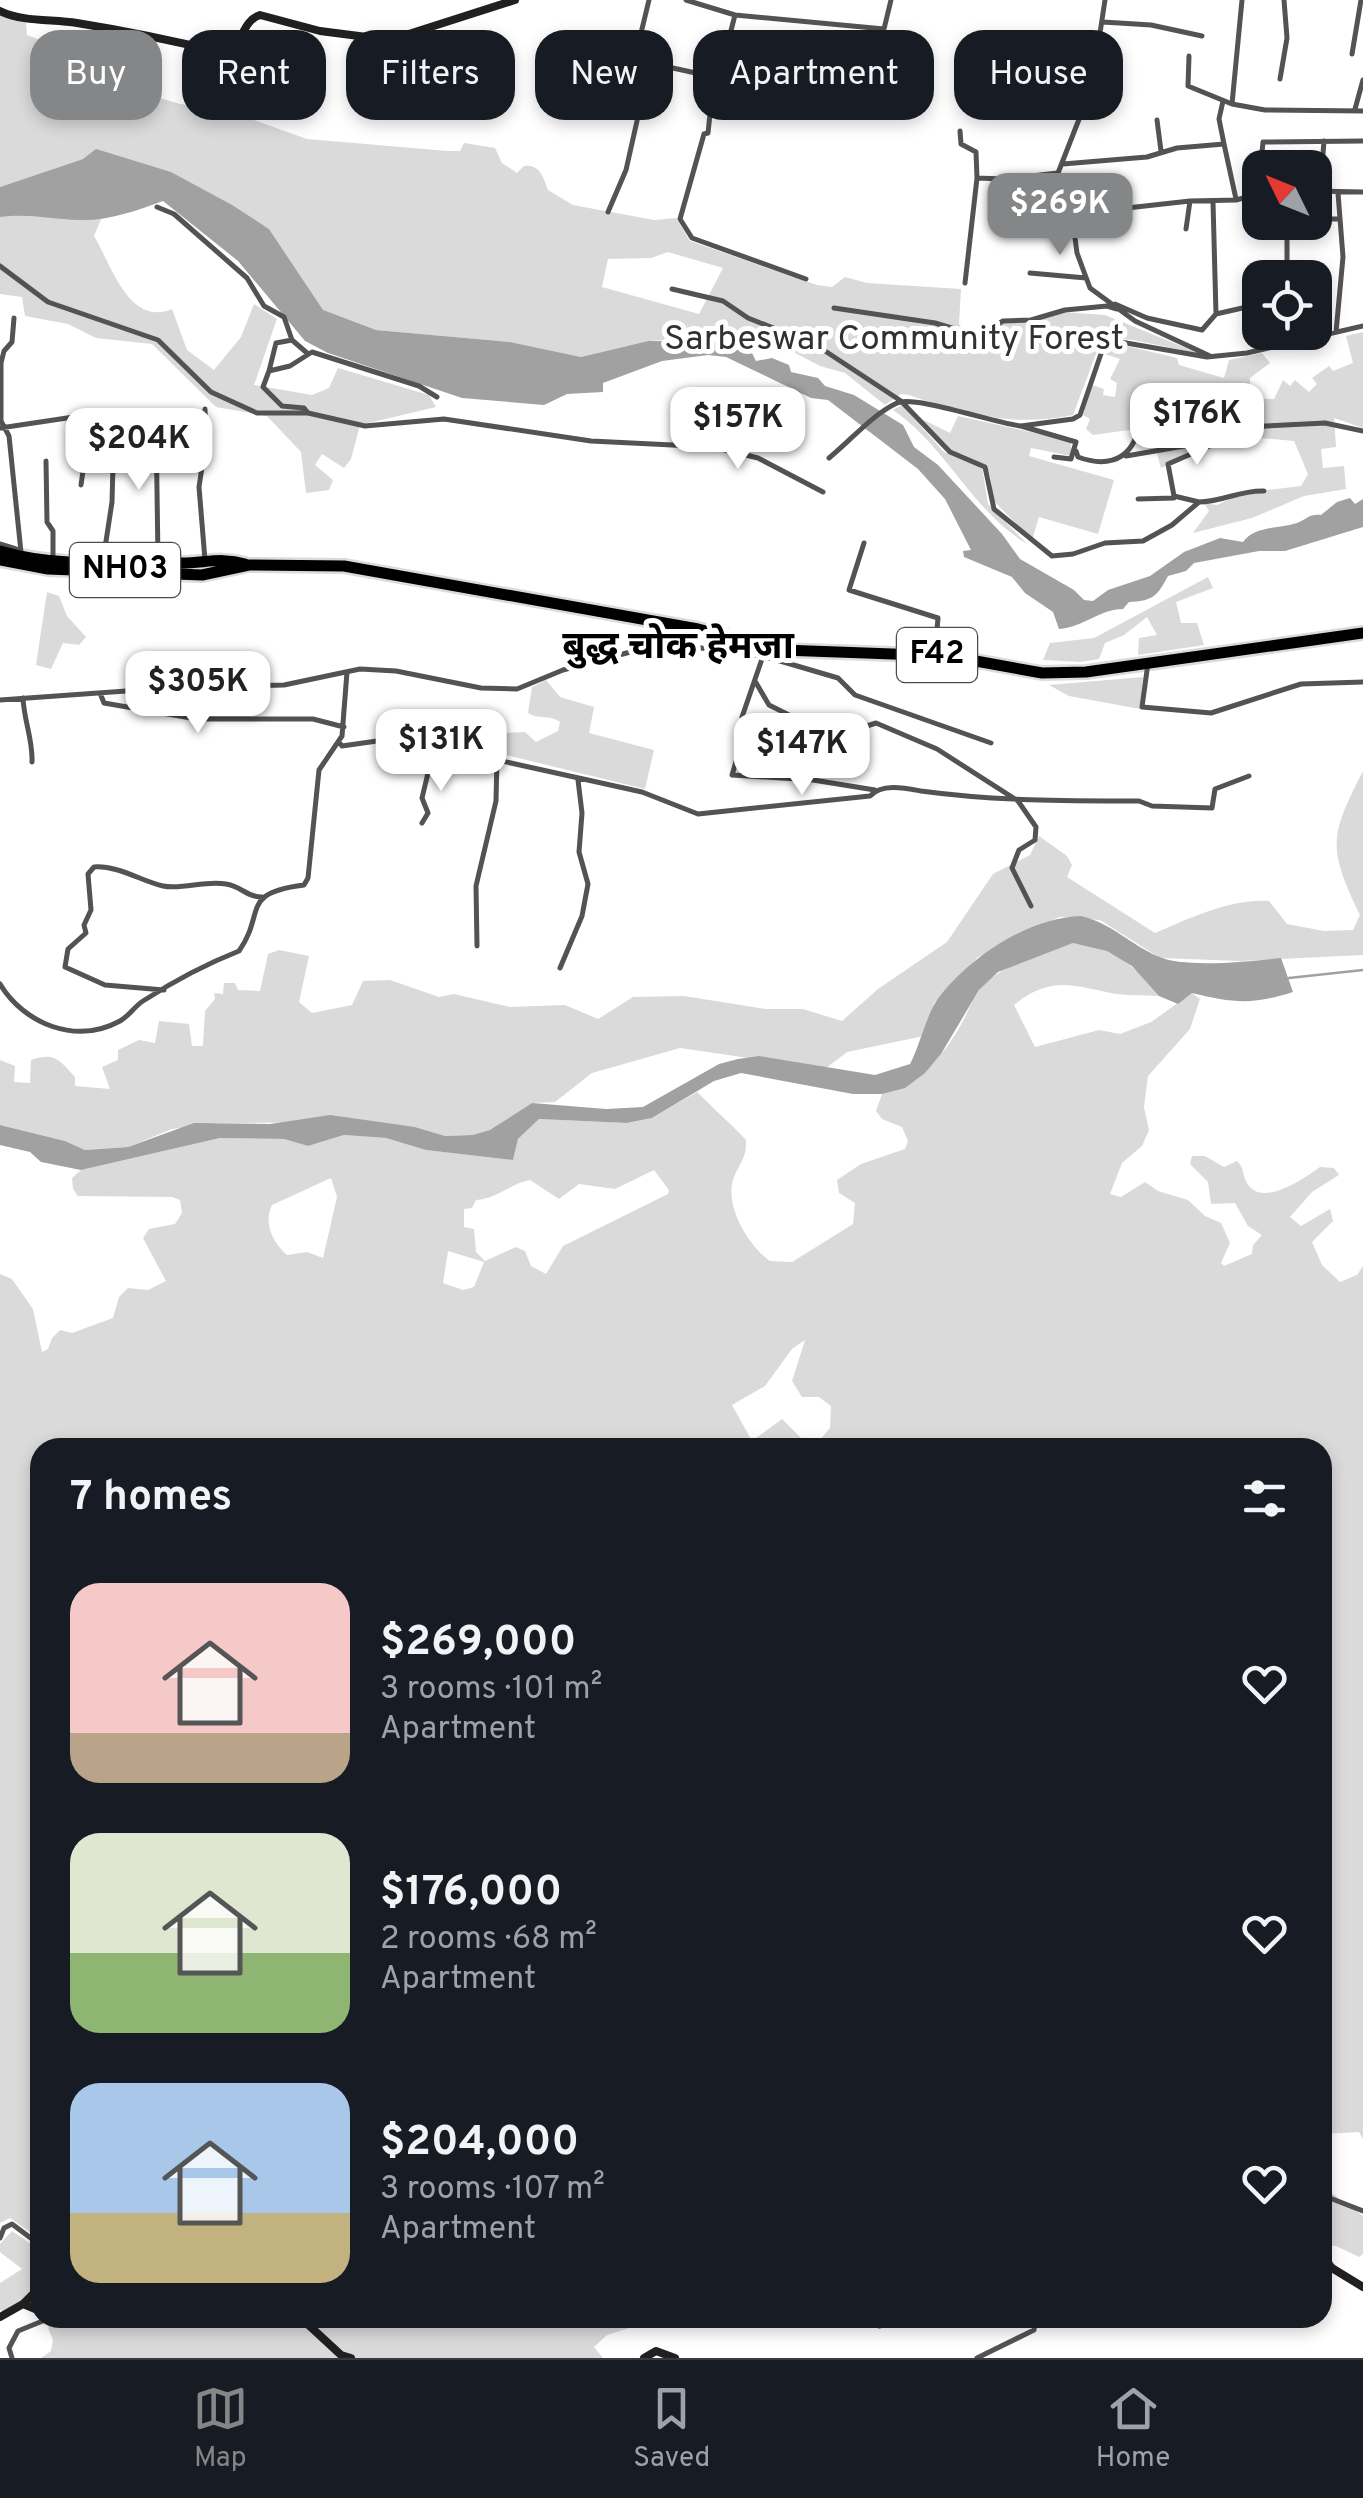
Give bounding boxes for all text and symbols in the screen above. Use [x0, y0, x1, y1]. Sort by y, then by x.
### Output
chip: Buy [30, 30, 162, 120]
chip: Rent [182, 30, 326, 120]
chip: Filters [346, 30, 515, 120]
chip: New [535, 30, 673, 120]
chip: Apartment [693, 30, 934, 120]
chip: House [954, 30, 1123, 120]
north arrow [1242, 150, 1332, 240]
map controls [1242, 150, 1332, 350]
pin: $269K [990, 173, 1130, 258]
text: $269K [1010, 185, 1110, 225]
button: locate [1242, 260, 1332, 350]
park label: Sarbeswar Community Forest [664, 318, 1124, 362]
pin: $176K [1127, 383, 1267, 468]
pin: $157K [668, 387, 808, 472]
text: $176K [1152, 395, 1242, 435]
text: $157K [692, 399, 784, 439]
pin: $204K [69, 408, 209, 493]
text: $204K [87, 420, 191, 460]
road number: NH03 [70, 543, 180, 597]
district label: बुद्ध चोक हेमजा [562, 623, 795, 673]
road number: F42 [897, 628, 977, 682]
pin: $305K [128, 651, 268, 736]
text: $305K [147, 663, 249, 703]
pin: $131K [371, 709, 511, 794]
pin: $147K [732, 713, 872, 798]
text: $131K [398, 721, 484, 761]
text: $147K [756, 725, 848, 765]
icon: filters [1237, 1471, 1292, 1526]
text: 7 homes [70, 1472, 232, 1525]
text: $269,000 [380, 1617, 576, 1670]
icon: home [150, 1623, 270, 1743]
icon: heart [1237, 1656, 1292, 1711]
text: 3 rooms · 101 m² [380, 1670, 602, 1710]
text: Apartment [380, 1710, 536, 1750]
text: $176,000 [380, 1867, 562, 1920]
icon: home [150, 1873, 270, 1993]
icon: heart [1237, 1906, 1292, 1961]
text: 2 rooms · 68 m² [380, 1920, 597, 1960]
text: Apartment [380, 1960, 536, 2000]
text: $204,000 [380, 2117, 579, 2170]
icon: home [150, 2123, 270, 2243]
icon: heart [1237, 2156, 1292, 2211]
text: 3 rooms · 107 m² [380, 2170, 605, 2210]
text: Apartment [380, 2210, 536, 2250]
tab: Map [193, 2381, 248, 2477]
tab: Saved [633, 2381, 710, 2477]
tab: Home [1096, 2381, 1170, 2477]

